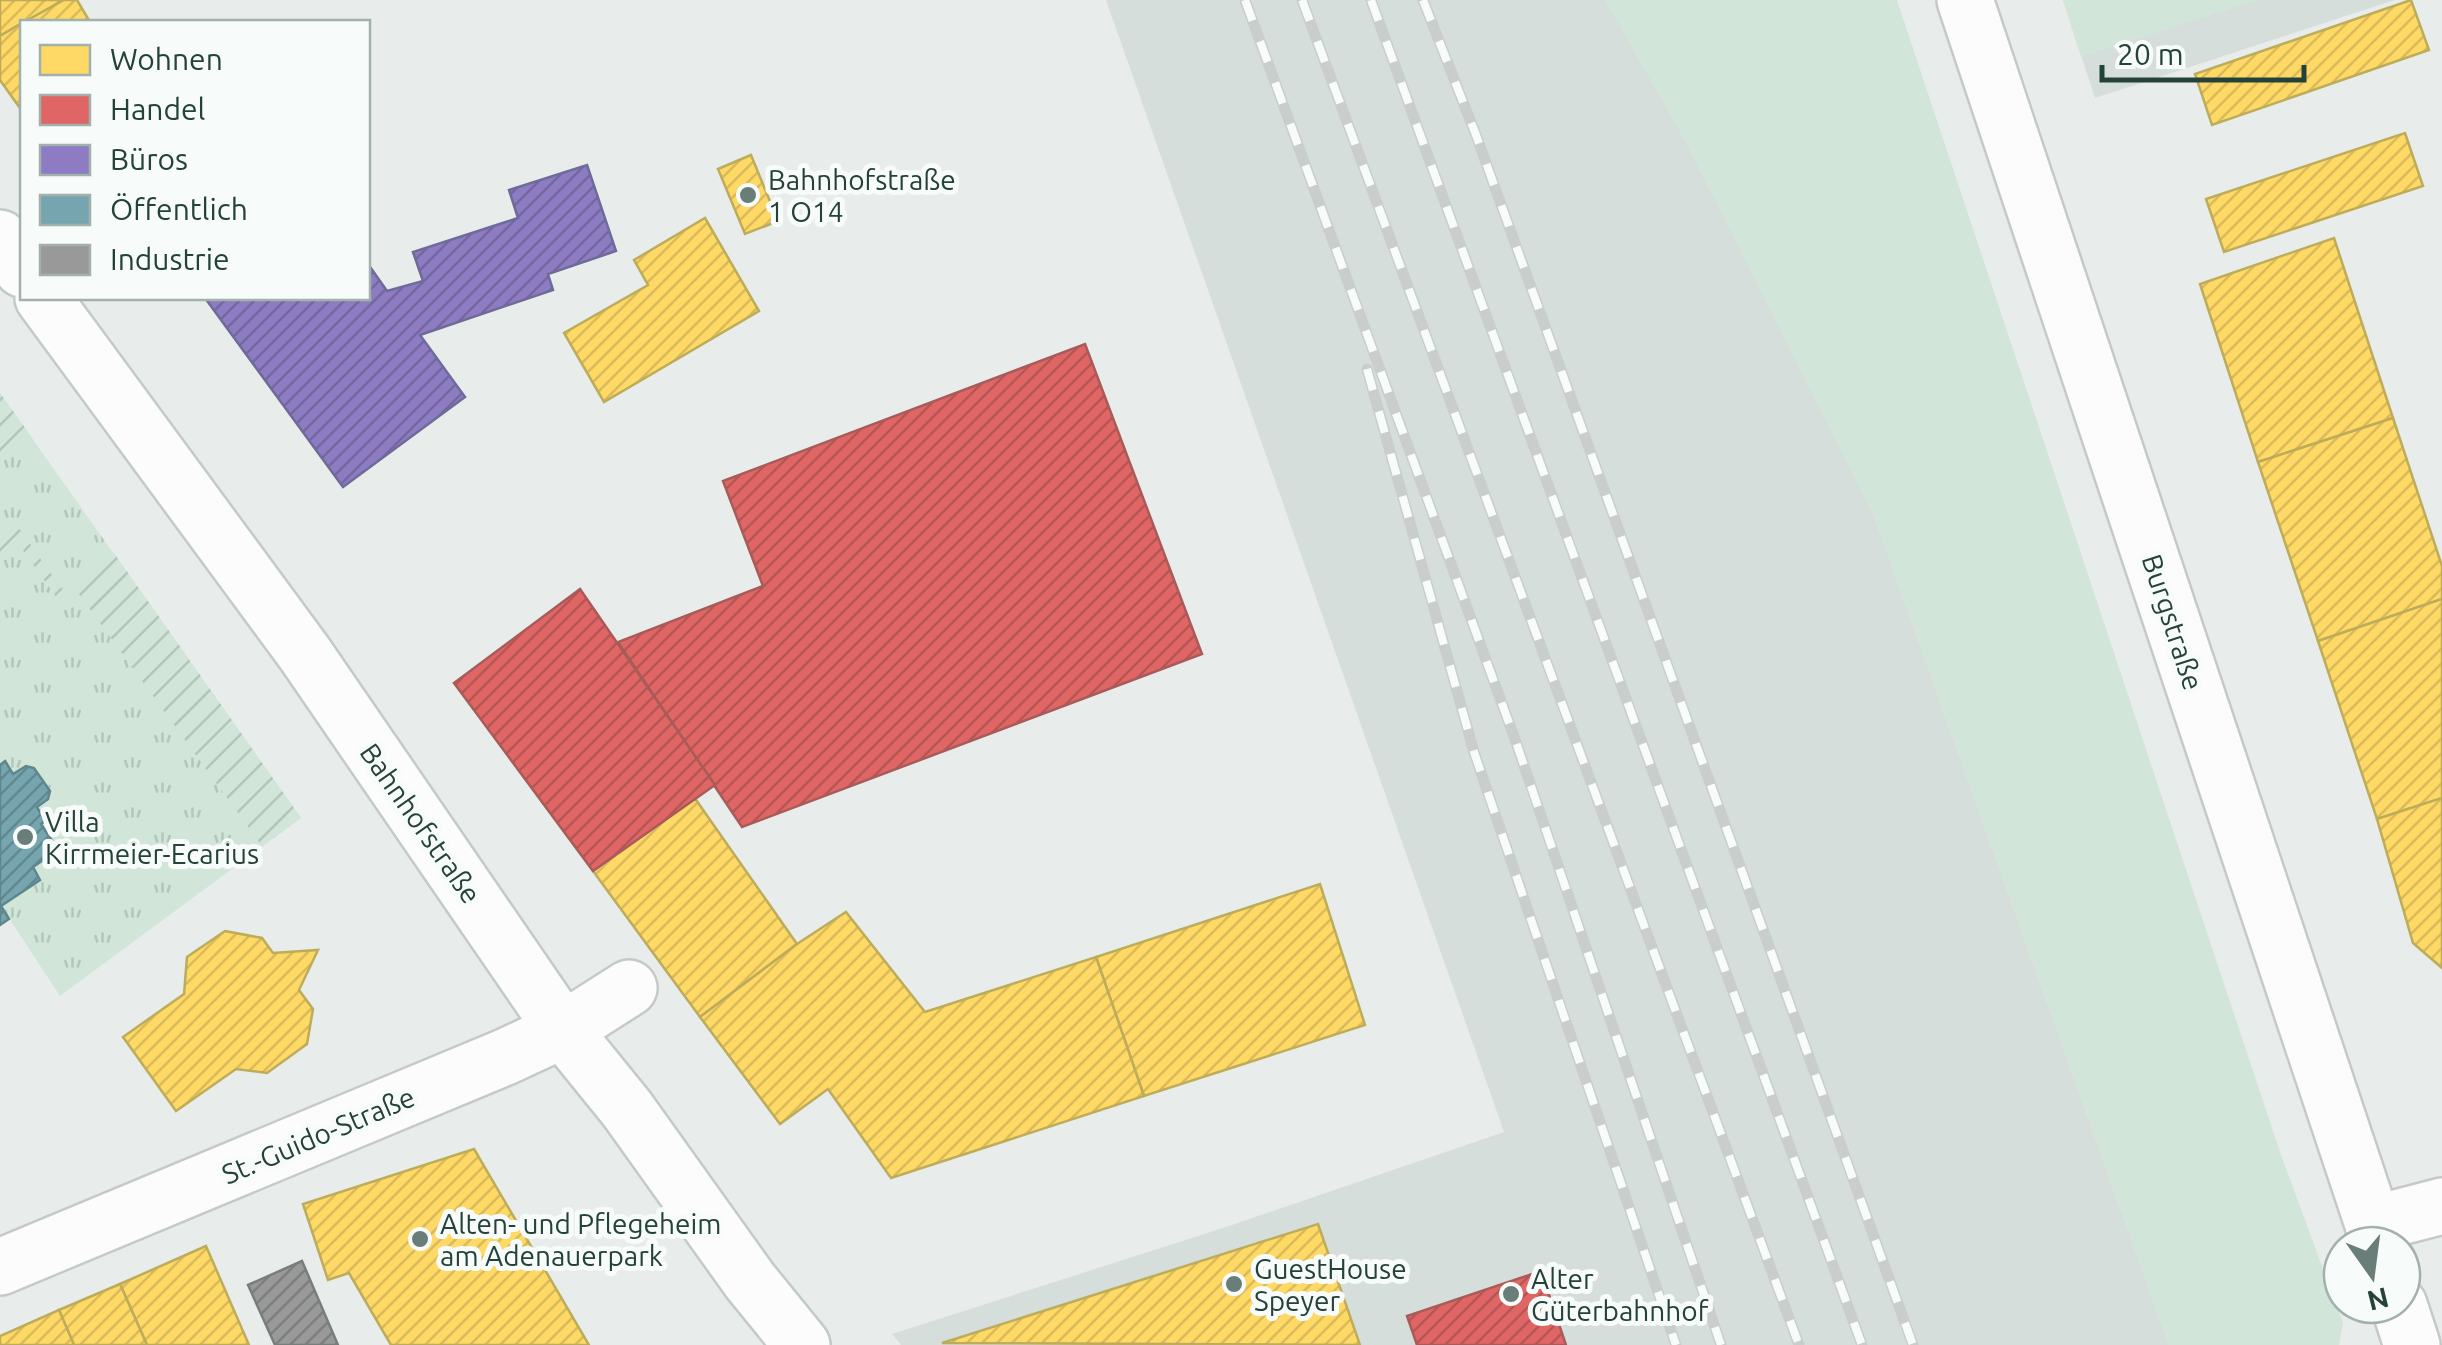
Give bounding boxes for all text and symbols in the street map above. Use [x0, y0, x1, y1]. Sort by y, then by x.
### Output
legend [20, 20, 370, 300]
scale bar [2102, 20, 2304, 82]
text: 20 m [2117, 37, 2184, 71]
text: Wohnen [110, 42, 223, 76]
text: Handel [110, 92, 206, 126]
text: Büros [110, 142, 188, 176]
place label: Bahnhofstraße 1 O14 [768, 164, 956, 227]
marker: Bahnhofstraße 1 O14 [737, 184, 759, 206]
text: Öffentlich [110, 192, 248, 226]
text: Industrie [110, 242, 230, 276]
street label: Burgstraße [2136, 550, 2210, 694]
street label: Bahnhofstraße [354, 737, 488, 909]
place label: Villa Kirrmeier-Ecarius [45, 806, 259, 869]
marker: Villa Kirrmeier-Ecarius [14, 826, 36, 848]
street label: St.-Guido-Straße [217, 1080, 419, 1190]
place label: Alten- und Pflegeheim am Adenauerpark [440, 1208, 721, 1271]
north arrow [2322, 1225, 2422, 1325]
marker: Alten- und Pflegeheim am Adenauerpark [409, 1228, 431, 1250]
place label: GuestHouse Speyer [1254, 1253, 1407, 1316]
place label: Alter Güterbahnhof [1531, 1263, 1709, 1326]
marker: GuestHouse Speyer [1223, 1273, 1245, 1295]
text: N [2364, 1282, 2392, 1317]
marker: Alter Güterbahnhof [1500, 1283, 1522, 1305]

